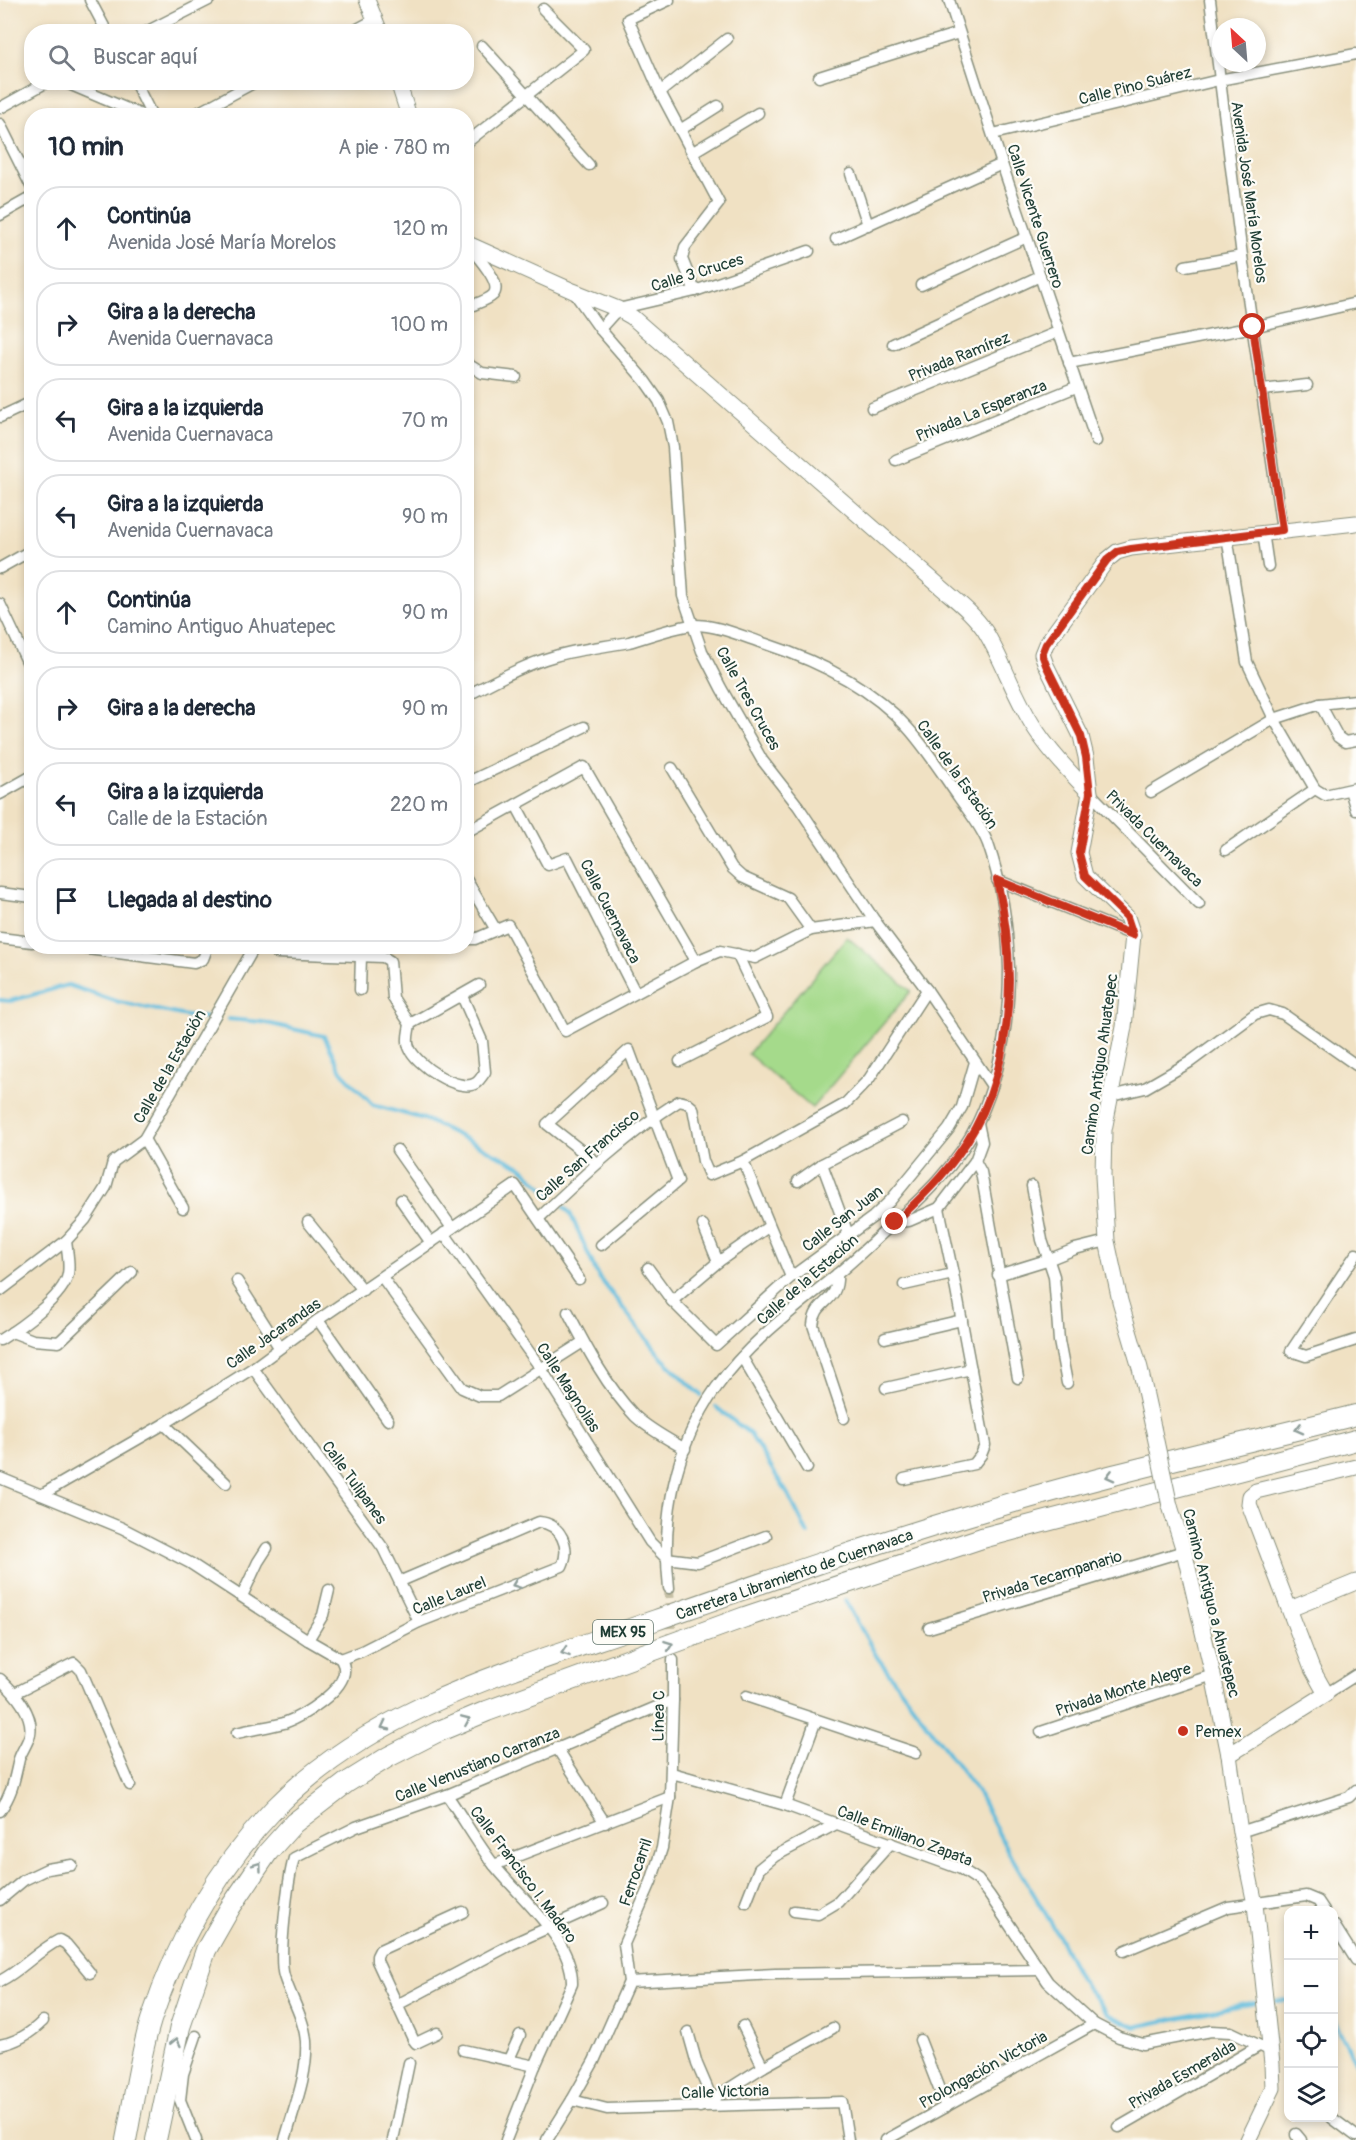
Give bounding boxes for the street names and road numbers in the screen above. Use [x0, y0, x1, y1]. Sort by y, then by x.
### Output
street label: Calle Pino Suárez [1077, 62, 1194, 110]
street label: Avenida José María Morelos [1226, 100, 1272, 284]
street label: Calle Vicente Guerrero [1002, 142, 1068, 291]
street label: Calle 3 Cruces [649, 249, 746, 296]
street label: Privada Ramírez [906, 327, 1013, 386]
street label: Privada La Esperanza [913, 376, 1050, 446]
street label: Calle Tres Cruces [711, 643, 785, 754]
street label: Calle de la Estación [912, 716, 1002, 833]
street label: Privada Cuernavaca [1102, 786, 1207, 891]
street label: Calle Cuernavaca [575, 856, 645, 967]
street label: Camino Antiguo Ahuatepec [1077, 972, 1123, 1156]
street label: Calle de la Estación [129, 1006, 211, 1127]
street label: Calle San Francisco [532, 1105, 644, 1206]
street label: Calle San Juan [798, 1181, 887, 1256]
street label: Calle de la Estación [753, 1230, 863, 1329]
street label: Calle Jacarandas [222, 1294, 325, 1374]
street label: Calle Magnolias [532, 1339, 604, 1436]
street label: Calle Tulipanes [317, 1437, 391, 1528]
street label: Camino Antiguo a Ahuatepec [1178, 1507, 1244, 1700]
street label: Carretera Libramiento de Cuernavaca [673, 1525, 916, 1625]
street label: Privada Tecampanario [980, 1546, 1125, 1608]
street label: Calle Laurel [410, 1572, 489, 1620]
road number: MEX 95 [593, 1620, 653, 1644]
street label: Privada Monte Alegre [1053, 1659, 1194, 1721]
street label: Línea C [649, 1690, 669, 1742]
street label: Calle Venustiano Carranza [392, 1723, 563, 1807]
street label: Calle Emiliano Zapata [834, 1801, 975, 1871]
street label: Calle Francisco I. Madero [465, 1802, 581, 1947]
street label: Ferrocarril [615, 1836, 657, 1909]
street label: Prolongación Victoria [916, 2026, 1051, 2113]
street label: Privada Esmeralda [1125, 2036, 1240, 2114]
street label: Calle Victoria [681, 2080, 769, 2104]

